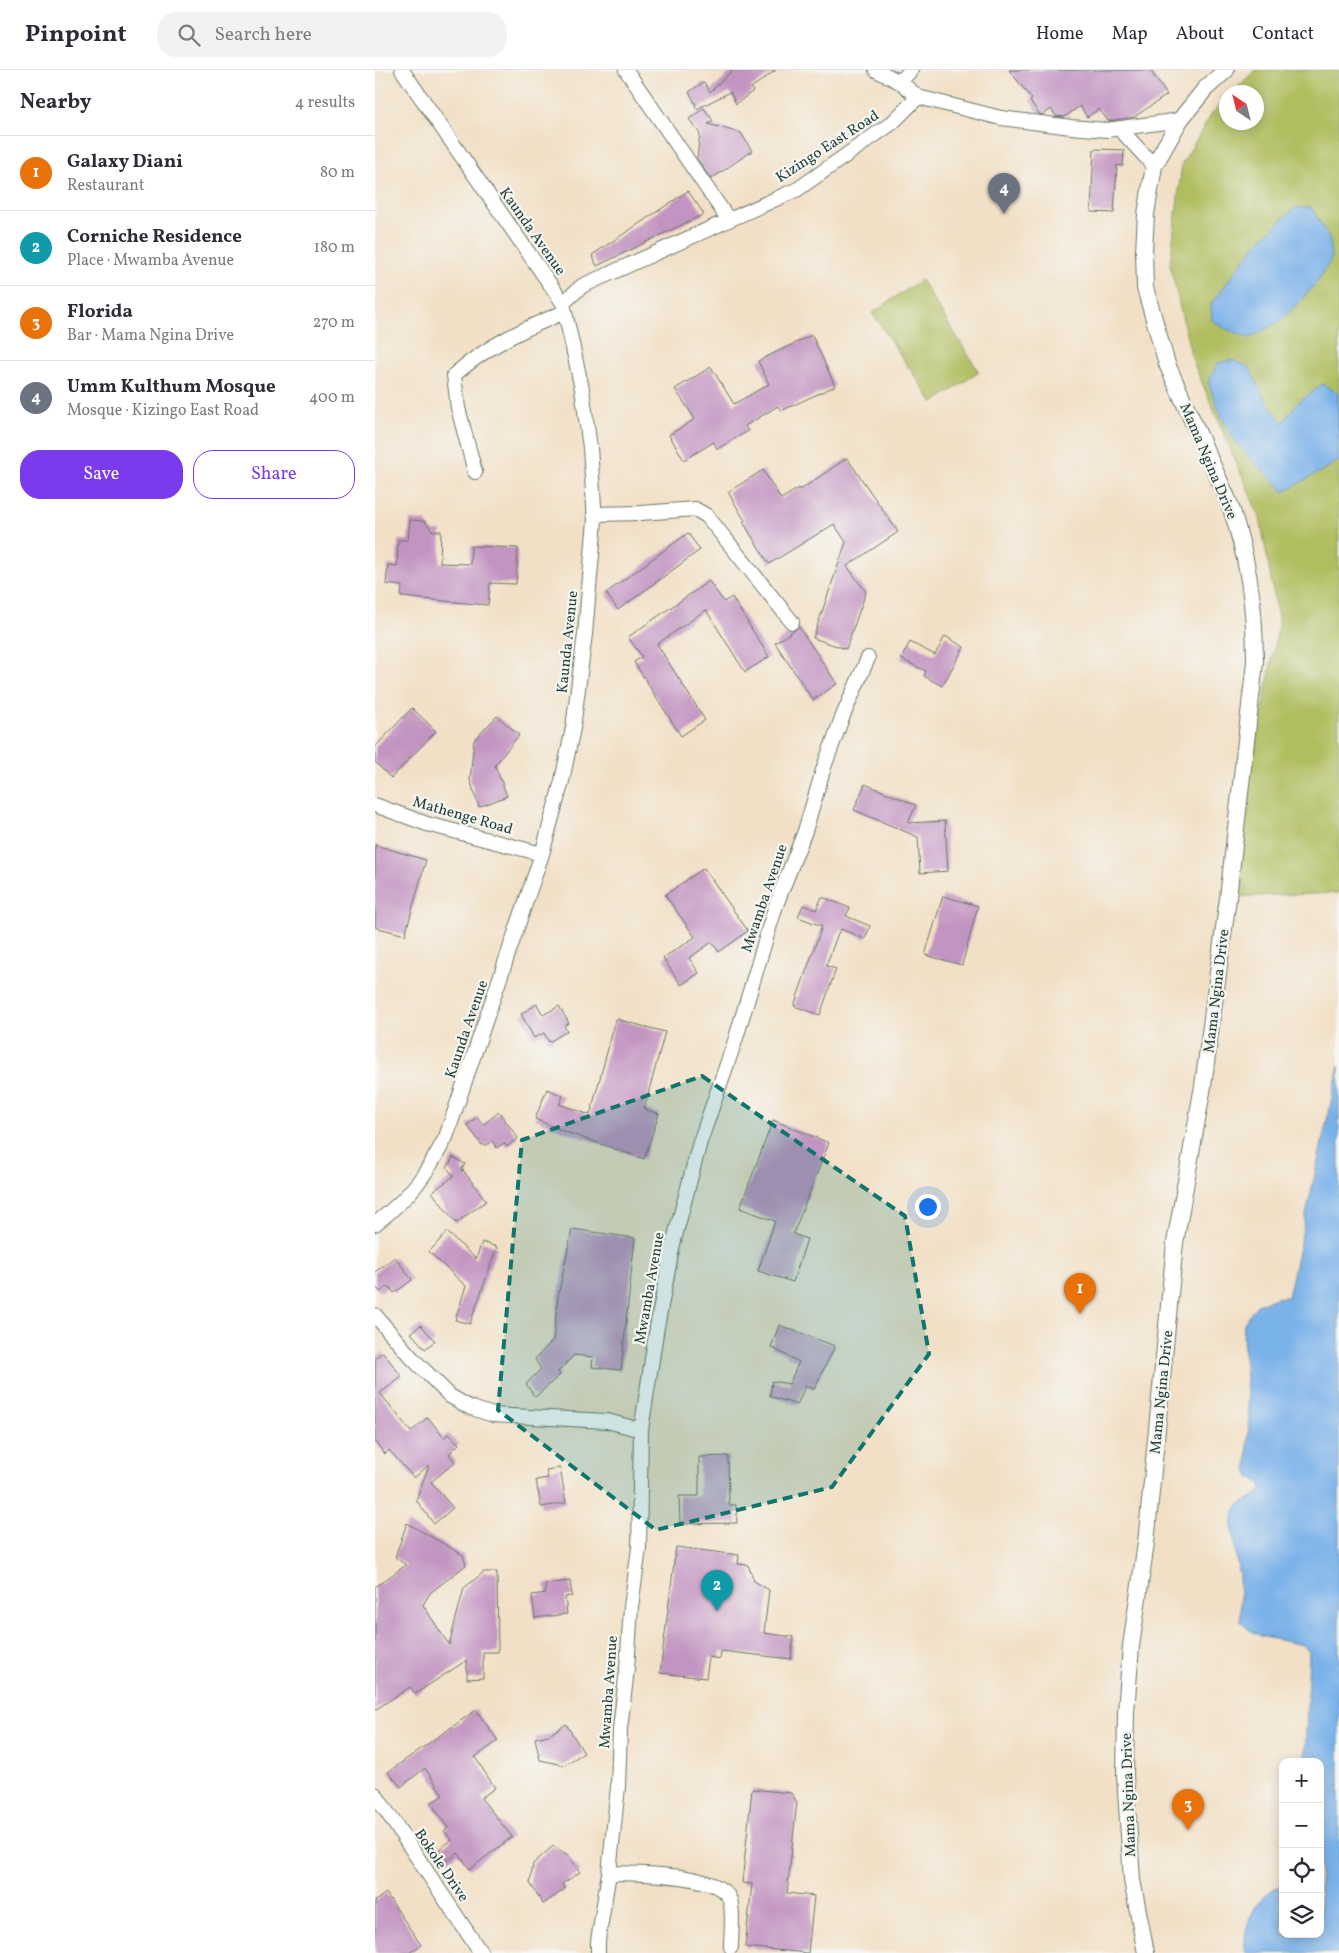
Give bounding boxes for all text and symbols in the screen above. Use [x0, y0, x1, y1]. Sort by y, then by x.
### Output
search box [157, 12, 507, 57]
text: Pinpoint [25, 18, 127, 52]
icon: search [175, 21, 203, 49]
text: Search here [215, 22, 312, 48]
text: Home [1036, 22, 1084, 47]
text: Map [1112, 22, 1148, 47]
text: About [1176, 22, 1224, 47]
text: Contact [1252, 22, 1314, 47]
north arrow [1219, 85, 1264, 130]
text: Nearby [20, 88, 91, 117]
text: 4 results [295, 92, 355, 114]
street label: Kizingo East Road [772, 106, 884, 189]
text: Galaxy Diani [67, 149, 183, 175]
text: 1 [33, 162, 39, 184]
text: 80 m [320, 162, 355, 184]
pin: 4 [988, 173, 1020, 214]
text: Restaurant [67, 175, 145, 197]
street label: Kaunda Avenue [494, 184, 570, 280]
text: Corniche Residence [67, 224, 242, 250]
text: 2 [32, 237, 40, 259]
text: 180 m [314, 237, 355, 259]
text: Place · Mwamba Avenue [67, 250, 234, 272]
text: Florida [67, 299, 133, 325]
text: 3 [32, 312, 40, 334]
text: 270 m [313, 312, 355, 334]
text: Bar · Mama Ngina Drive [67, 325, 234, 347]
text: Umm Kulthum Mosque [67, 374, 276, 400]
text: 4 [31, 387, 41, 409]
text: 400 m [309, 387, 355, 409]
text: Mosque · Kizingo East Road [67, 400, 259, 422]
street label: Mama Ngina Drive [1174, 400, 1242, 523]
button: Save [20, 450, 183, 499]
button: Share [193, 450, 355, 499]
street label: Kaunda Avenue [553, 590, 584, 695]
street label: Mathenge Road [410, 792, 515, 841]
street label: Mwamba Avenue [737, 842, 794, 955]
street label: Mama Ngina Drive [1199, 928, 1235, 1054]
street label: Kaunda Avenue [441, 977, 494, 1082]
your location [915, 1194, 941, 1220]
street label: Mwamba Avenue [630, 1231, 671, 1346]
pin: 1 [1064, 1273, 1096, 1314]
street label: Mama Ngina Drive [1146, 1329, 1179, 1455]
pin: 2 [701, 1570, 733, 1611]
street label: Mwamba Avenue [595, 1635, 624, 1749]
street label: Mama Ngina Drive [1117, 1732, 1142, 1858]
map controls [1279, 1758, 1324, 1938]
button: + [1279, 1758, 1324, 1803]
pin: 3 [1172, 1789, 1204, 1830]
button: − [1279, 1803, 1324, 1848]
street label: Bokole Drive [409, 1825, 473, 1907]
button: locate [1279, 1848, 1324, 1893]
button: layers [1279, 1893, 1324, 1938]

